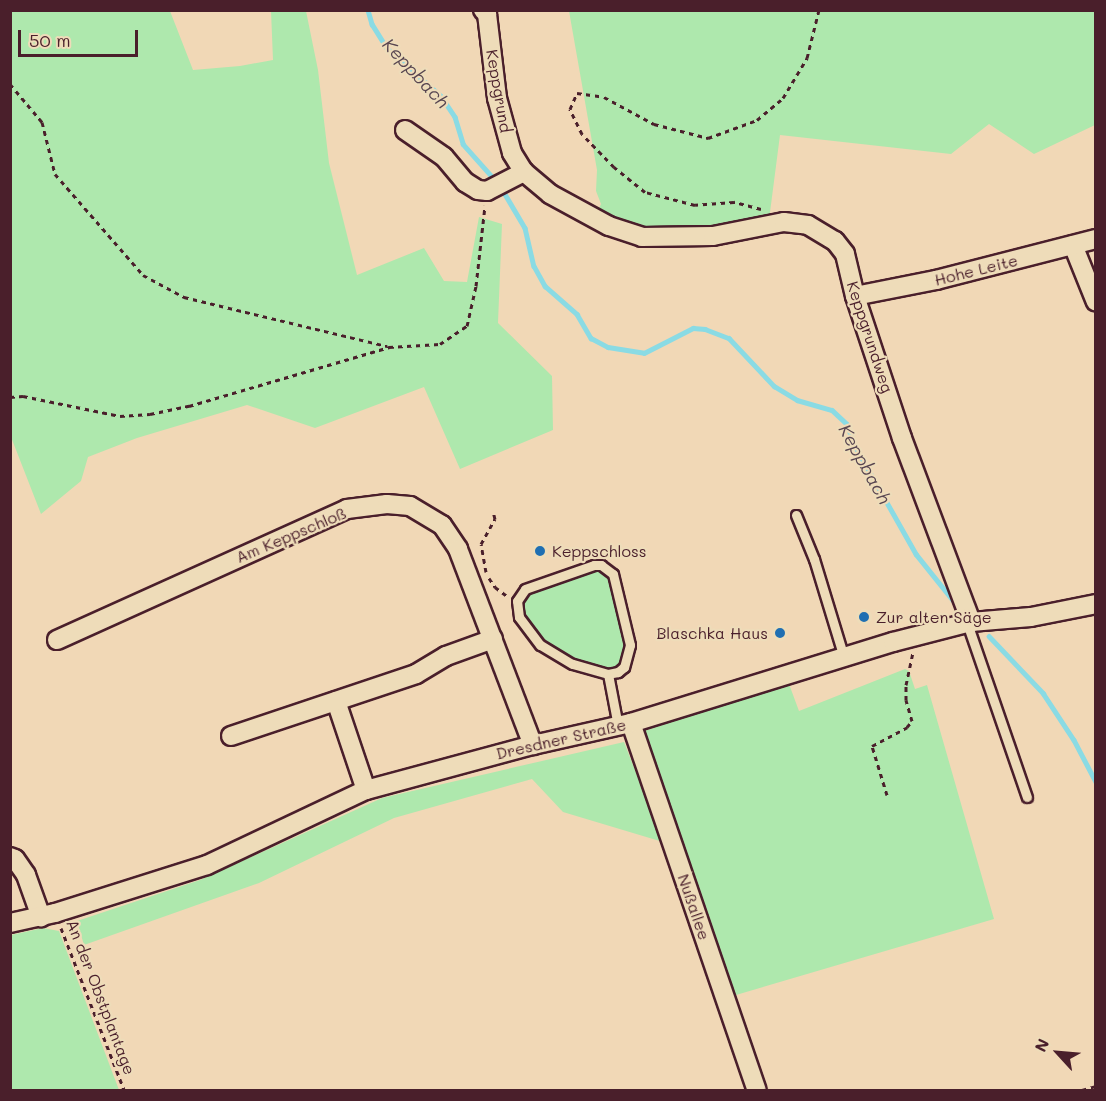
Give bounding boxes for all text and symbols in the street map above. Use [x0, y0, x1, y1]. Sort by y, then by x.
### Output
scale bar [21, 18, 141, 56]
text: 50 m [29, 28, 71, 52]
water label: Keppbach [378, 34, 454, 112]
street label: Keppgrund [482, 48, 516, 134]
street label: Hohe Leite [932, 250, 1020, 290]
street label: Keppgrundweg [843, 279, 897, 395]
water label: Keppbach [834, 420, 896, 508]
street label: Am Keppschloß [233, 503, 349, 567]
place label: Keppschloss [552, 541, 647, 561]
marker: Keppschloss [533, 544, 547, 558]
place label: Zur alten Säge [876, 607, 992, 627]
marker: Zur alten Säge [857, 610, 871, 624]
place label: Blaschka Haus [656, 623, 768, 643]
marker: Blaschka Haus [773, 626, 787, 640]
street label: Dresdner Straße [494, 715, 628, 763]
street label: Nußallee [674, 871, 714, 943]
street label: An der Obstplantage [62, 917, 140, 1077]
north arrow [1028, 1023, 1088, 1083]
text: N [1029, 1035, 1053, 1055]

